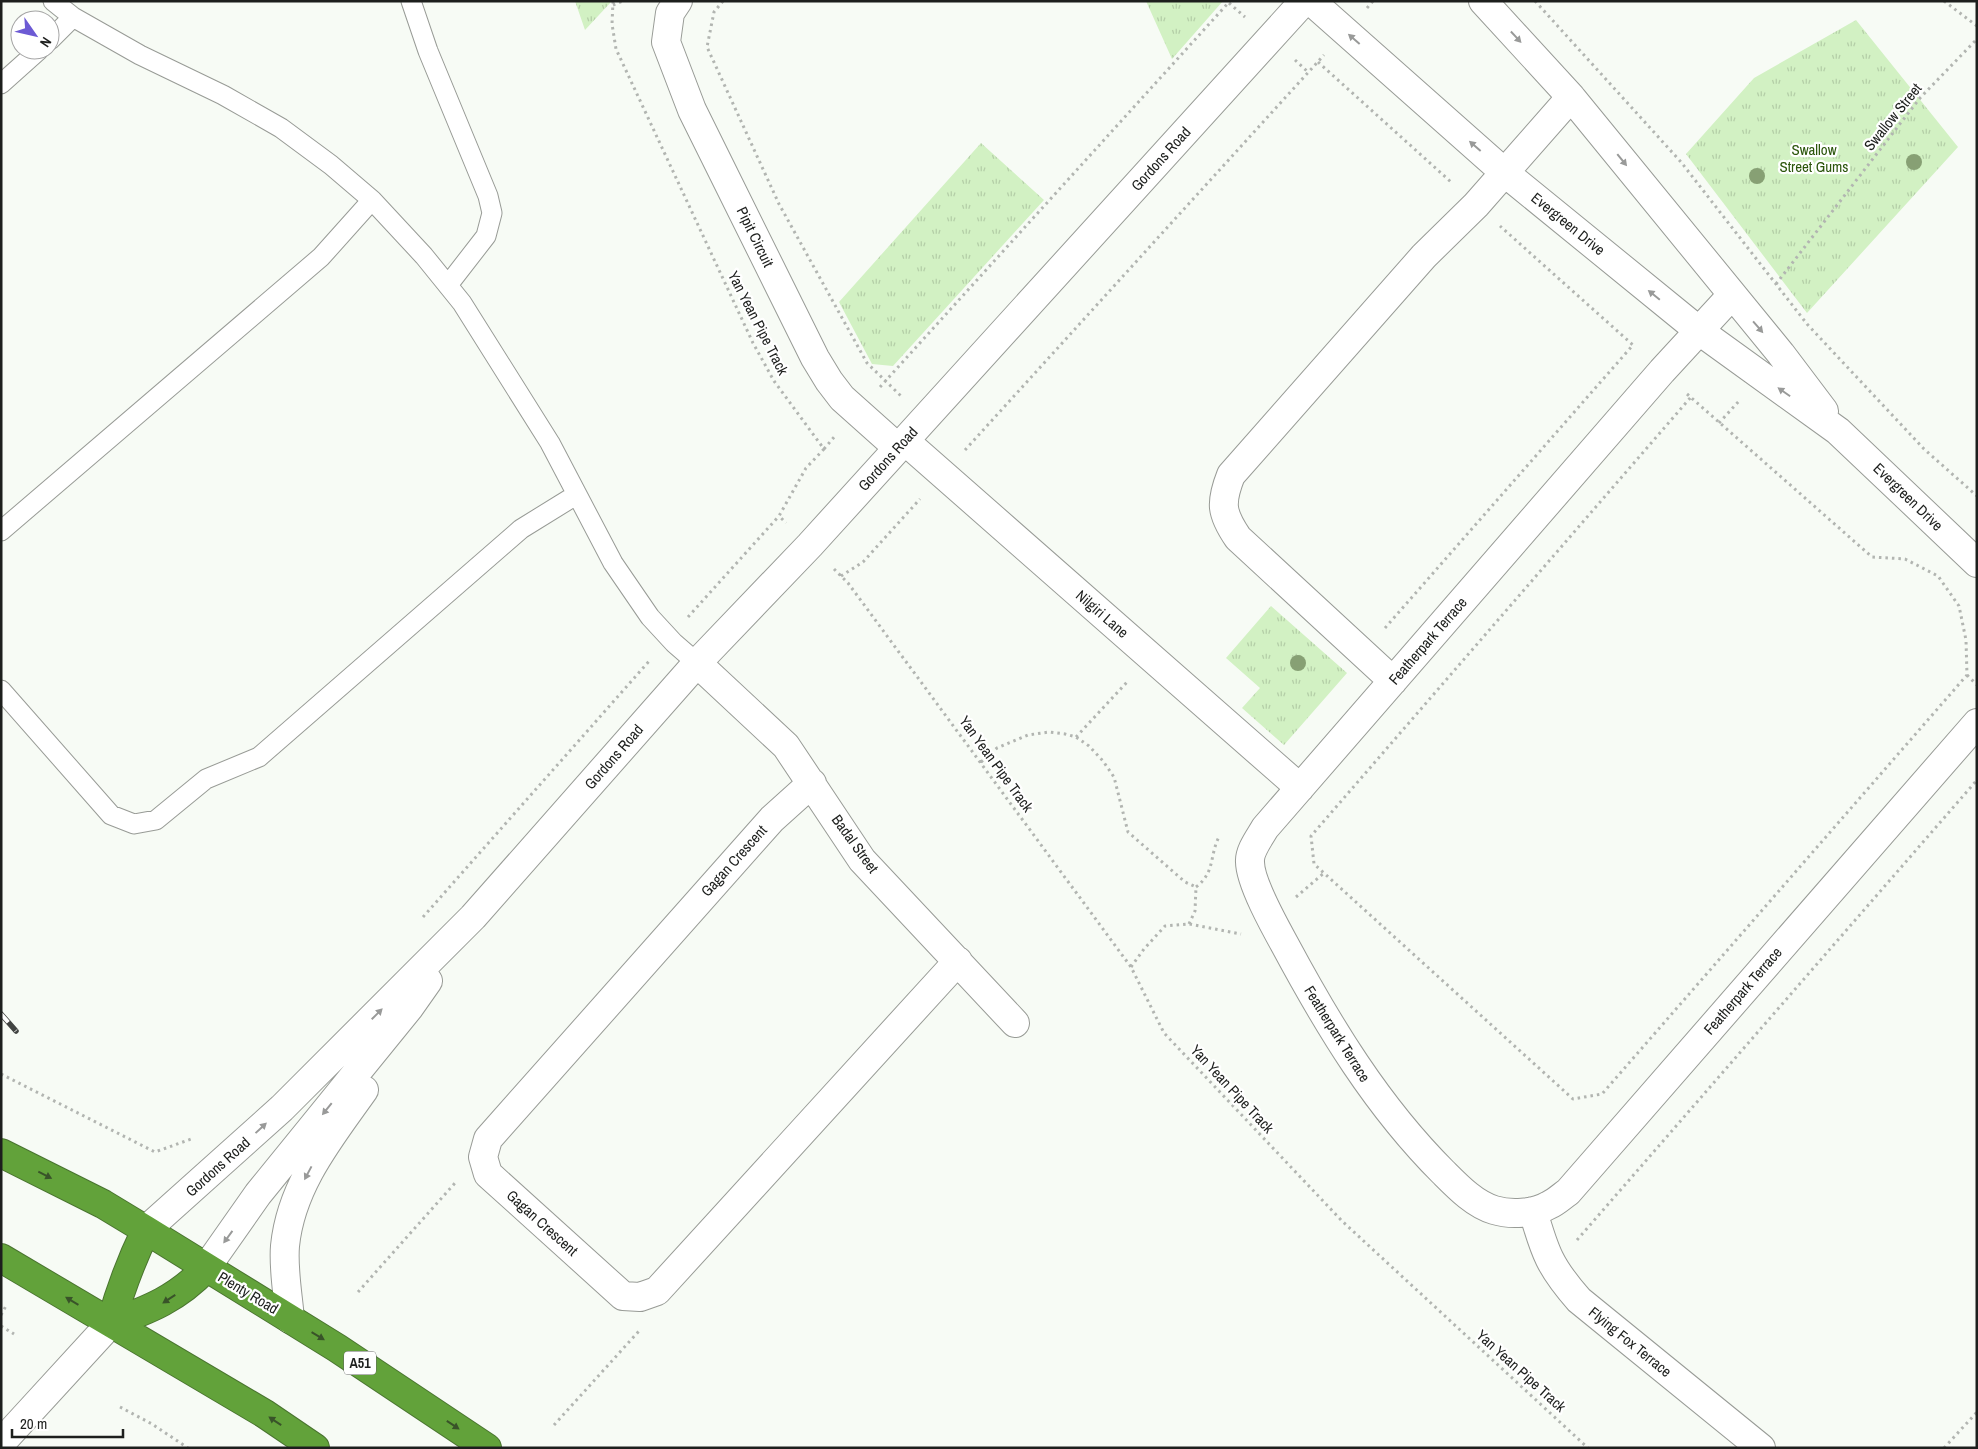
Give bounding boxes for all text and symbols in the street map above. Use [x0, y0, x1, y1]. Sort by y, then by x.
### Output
north arrow [10, 10, 60, 60]
one-way arrow [1510, 31, 1522, 43]
one-way arrow [1348, 33, 1360, 45]
text: N [36, 34, 56, 51]
street label: Swallow Street [1859, 78, 1927, 155]
street label: Gordons Road [1126, 122, 1195, 195]
park label: Swallow Street Gums [1779, 139, 1849, 177]
one-way arrow [1469, 141, 1482, 152]
one-way arrow [1617, 153, 1628, 166]
street label: Evergreen Drive [1527, 187, 1610, 260]
street label: Pipit Circuit [732, 203, 779, 271]
street label: Yan Yean Pipe Track [723, 267, 794, 379]
one-way arrow [1648, 289, 1661, 300]
one-way arrow [1752, 320, 1764, 332]
one-way arrow [1777, 387, 1791, 397]
street label: Gordons Road [853, 422, 922, 495]
street label: Evergreen Drive [1869, 458, 1948, 535]
street label: Nilgiri Lane [1071, 585, 1133, 643]
street label: Featherpark Terrace [1384, 592, 1472, 689]
street label: Yan Yean Pipe Track [954, 711, 1039, 817]
street label: Gordons Road [579, 720, 648, 794]
street label: Badal Street [827, 810, 884, 878]
street label: Gagan Crescent [696, 820, 772, 901]
street label: Featherpark Terrace [1699, 942, 1787, 1039]
street label: Featherpark Terrace [1299, 982, 1376, 1086]
one-way arrow [370, 1008, 382, 1020]
street label: Yan Yean Pipe Track [1186, 1040, 1280, 1138]
one-way arrow [322, 1102, 333, 1115]
one-way arrow [255, 1122, 267, 1134]
street label: Gordons Road [181, 1132, 254, 1201]
one-way arrow [304, 1166, 312, 1180]
one-way arrow [37, 1171, 52, 1179]
street label: Gagan Crescent [502, 1185, 583, 1261]
one-way arrow [223, 1230, 234, 1243]
street label: Plenty Road [214, 1266, 282, 1319]
one-way arrow [162, 1294, 176, 1303]
one-way arrow [66, 1296, 79, 1305]
street label: Flying Fox Terrace [1584, 1302, 1676, 1382]
street label: Yan Yean Pipe Track [1472, 1325, 1571, 1417]
one-way arrow [311, 1331, 324, 1341]
road number: A51 [344, 1352, 376, 1375]
scale bar [12, 1406, 124, 1438]
text: 20 m [20, 1413, 47, 1434]
one-way arrow [268, 1416, 282, 1426]
one-way arrow [447, 1421, 460, 1430]

